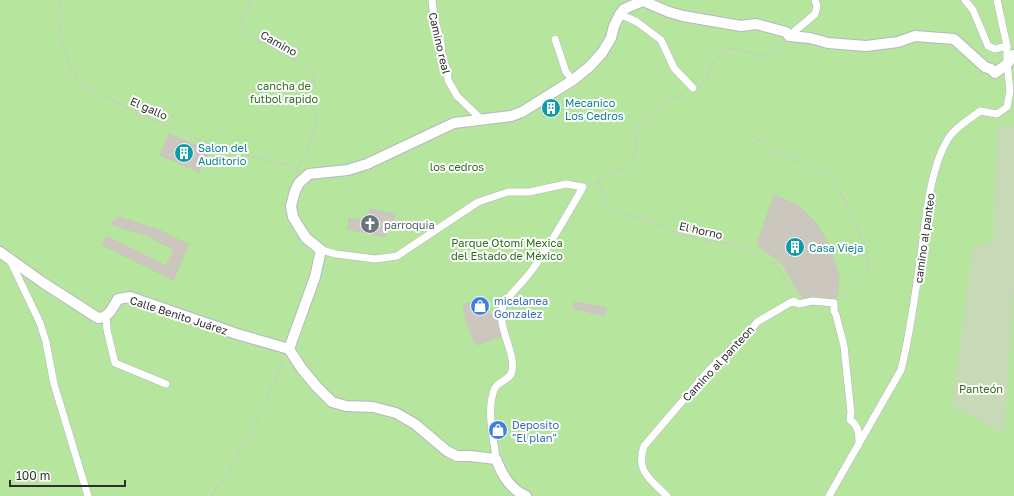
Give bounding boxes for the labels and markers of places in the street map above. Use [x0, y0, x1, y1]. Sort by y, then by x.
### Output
place label: Mecanico Los Cedros [565, 96, 624, 122]
building icon: Mecanico Los Cedros [540, 97, 562, 119]
place label: Salon del Auditorio [198, 141, 248, 167]
building icon: Salon del Auditorio [173, 142, 195, 164]
church icon: parroquia [359, 213, 381, 235]
place label: parroquia [384, 218, 435, 231]
building icon: Casa Vieja [784, 236, 806, 258]
place label: Casa Vieja [809, 241, 863, 254]
place label: micelanea Gonzalez [494, 294, 548, 320]
shop icon: micelanea Gonzalez [469, 295, 491, 317]
place label: Deposito "El plan" [512, 418, 560, 444]
shop icon: Deposito "El plan" [487, 419, 509, 441]

